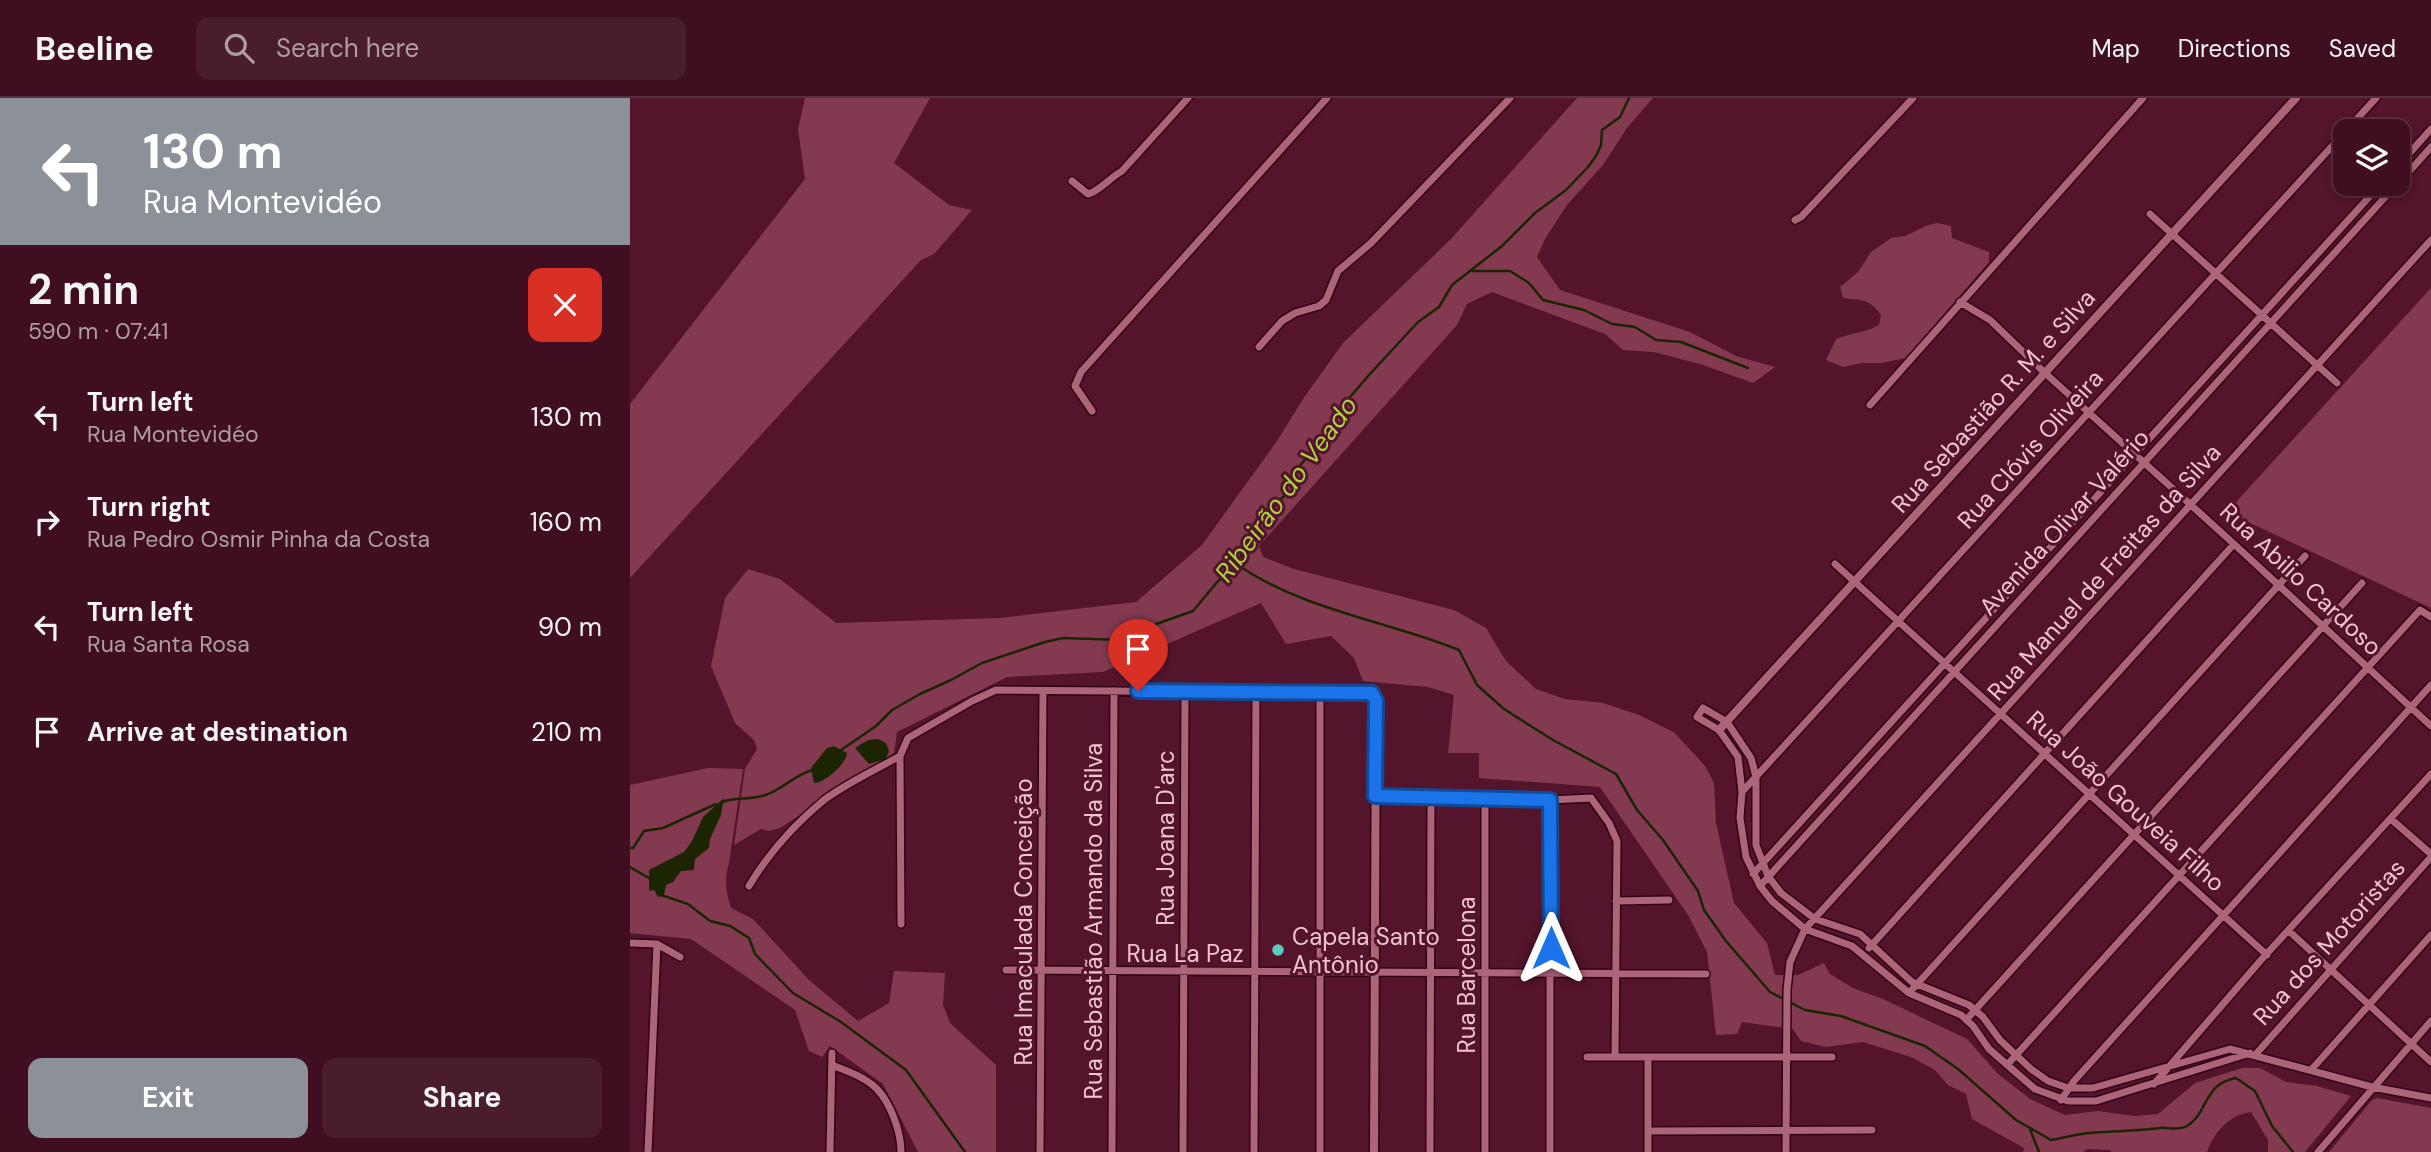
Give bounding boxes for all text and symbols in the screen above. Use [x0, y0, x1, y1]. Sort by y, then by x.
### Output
search box [196, 17, 686, 80]
text: Beeline [35, 27, 154, 70]
icon: search [220, 29, 258, 67]
text: Search here [276, 31, 419, 65]
text: Map [2092, 33, 2140, 64]
text: Directions [2178, 33, 2291, 64]
text: Saved [2329, 33, 2396, 64]
text: 130 m [143, 119, 283, 183]
map controls [2333, 119, 2410, 196]
button: layers [2333, 119, 2410, 196]
icon: left [28, 126, 119, 217]
text: Rua Montevidéo [143, 181, 382, 223]
text: 2 min [28, 262, 139, 317]
button: close [528, 268, 602, 342]
street label: Rua Sebastião R. M. e Silva [1884, 283, 2102, 519]
text: 590 m · 07:41 [28, 316, 168, 346]
street label: Rua Clóvis Oliveira [1950, 363, 2110, 535]
text: Turn left [87, 385, 194, 419]
water label: Ribeirão do Veado [1207, 389, 1365, 589]
icon: left [28, 398, 66, 436]
text: 130 m [531, 400, 602, 434]
text: Rua Montevidéo [87, 419, 259, 449]
street label: Avenida Olivar Valério [1972, 422, 2156, 622]
street label: Rua Manuel de Freitas da Silva [1980, 437, 2228, 707]
text: Turn right [87, 490, 211, 524]
street label: Rua Abilio Cardoso [2214, 496, 2388, 662]
icon: right [28, 503, 66, 541]
text: 160 m [530, 505, 602, 539]
text: Rua Pedro Osmir Pinha da Costa [87, 524, 430, 554]
text: Turn left [87, 595, 194, 629]
icon: left [28, 608, 66, 646]
text: 90 m [538, 610, 602, 644]
pin [1108, 619, 1168, 691]
text: Rua Santa Rosa [87, 629, 250, 659]
icon: arrive [1119, 630, 1157, 668]
street label: Rua João Gouveia Filho [2020, 704, 2232, 898]
icon: arrive [28, 713, 66, 751]
text: Arrive at destination [87, 715, 348, 749]
text: 210 m [531, 715, 602, 749]
street label: Rua Sebastião Armando da Silva [1078, 743, 1109, 1099]
street label: Rua Joana D'arc [1150, 750, 1181, 926]
street label: Rua Imaculada Conceição [1008, 778, 1039, 1066]
street label: Rua dos Motoristas [2246, 852, 2412, 1032]
street label: Rua Barcelona [1451, 896, 1482, 1054]
position arrow [1514, 911, 1588, 985]
place label: Capela Santo Antônio [1292, 921, 1440, 980]
street label: Rua La Paz [1127, 938, 1243, 969]
marker: Capela Santo Antônio [1270, 942, 1286, 958]
button: Exit [28, 1058, 308, 1138]
button: Share [322, 1058, 602, 1138]

